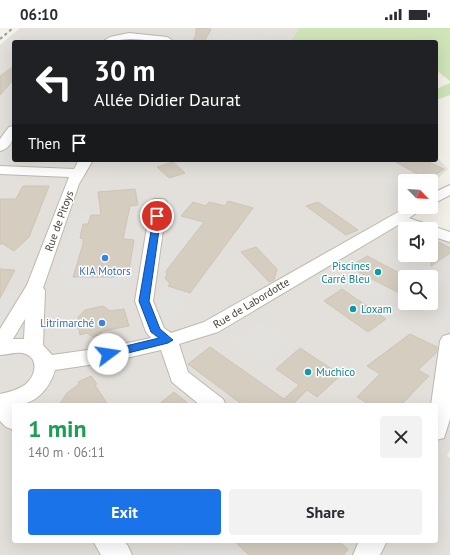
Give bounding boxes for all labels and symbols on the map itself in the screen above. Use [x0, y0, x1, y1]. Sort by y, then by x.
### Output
north arrow [398, 174, 438, 214]
street label: Rue de Pitoys [42, 188, 77, 253]
pin [140, 199, 174, 233]
marker: KIA Motors [100, 253, 110, 263]
place label: Piscines Carré Bleu [321, 259, 370, 286]
place label: KIA Motors [79, 264, 131, 278]
marker: Piscines Carré Bleu [373, 267, 383, 277]
street label: Rue de Labordotte [210, 274, 292, 331]
place label: Loxam [361, 302, 392, 316]
marker: Loxam [348, 304, 358, 314]
place label: Litrimarché [40, 316, 94, 330]
marker: Litrimarché [97, 318, 107, 328]
position arrow [87, 333, 129, 375]
place label: Muchico [316, 365, 355, 379]
marker: Muchico [303, 367, 313, 377]

